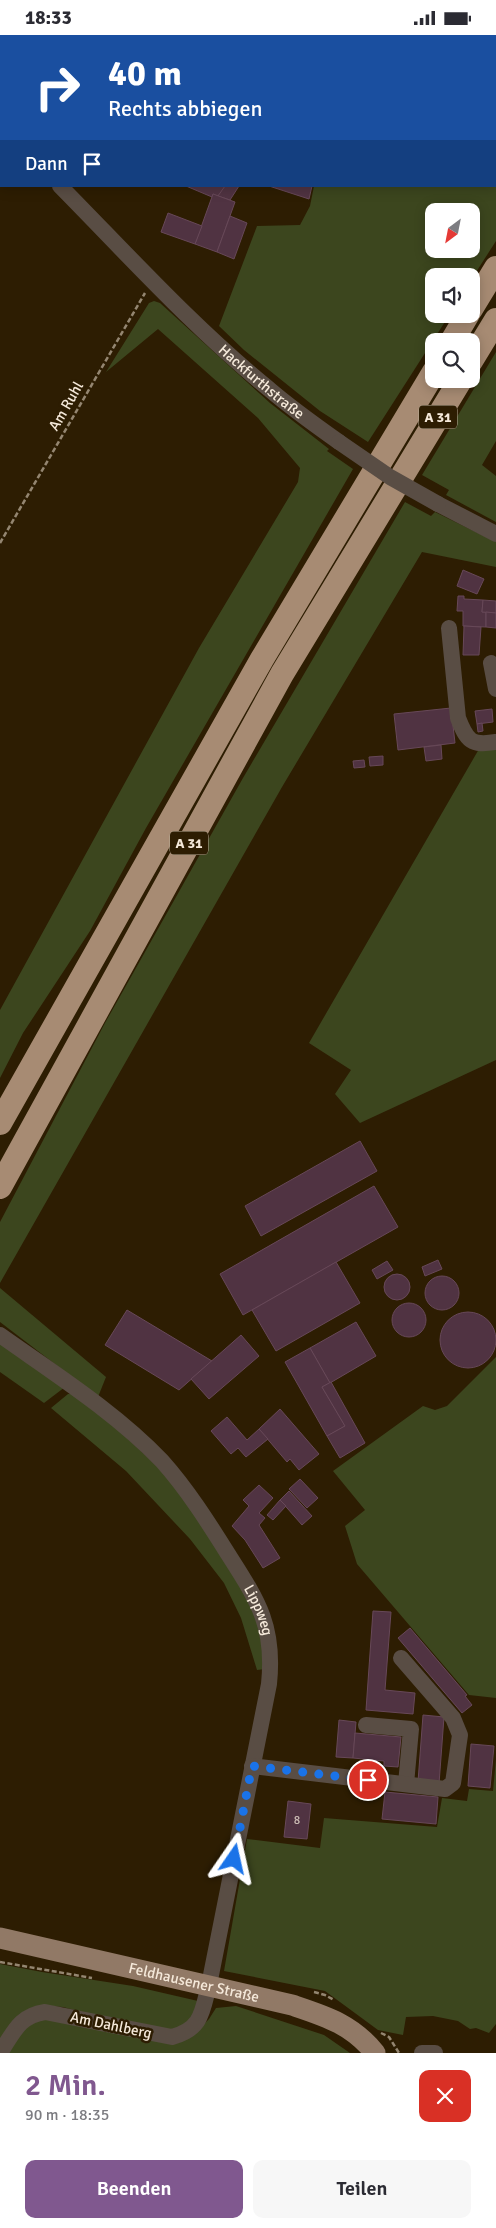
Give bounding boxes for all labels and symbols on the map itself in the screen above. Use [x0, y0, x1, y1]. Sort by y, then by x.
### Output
north arrow [425, 203, 480, 257]
street label: Hackfurthstraße [215, 341, 308, 423]
street label: Am Ruhl [45, 378, 87, 434]
road number: A 31 [419, 406, 457, 429]
road number: A 31 [170, 831, 208, 855]
street label: Lippweg [240, 1581, 277, 1637]
pin [347, 1759, 389, 1801]
house number: 8 [294, 1813, 300, 1828]
position arrow [207, 1832, 259, 1884]
street label: Feldhausener Straße [127, 1959, 261, 2006]
street label: Am Dahlberg [69, 2008, 153, 2042]

